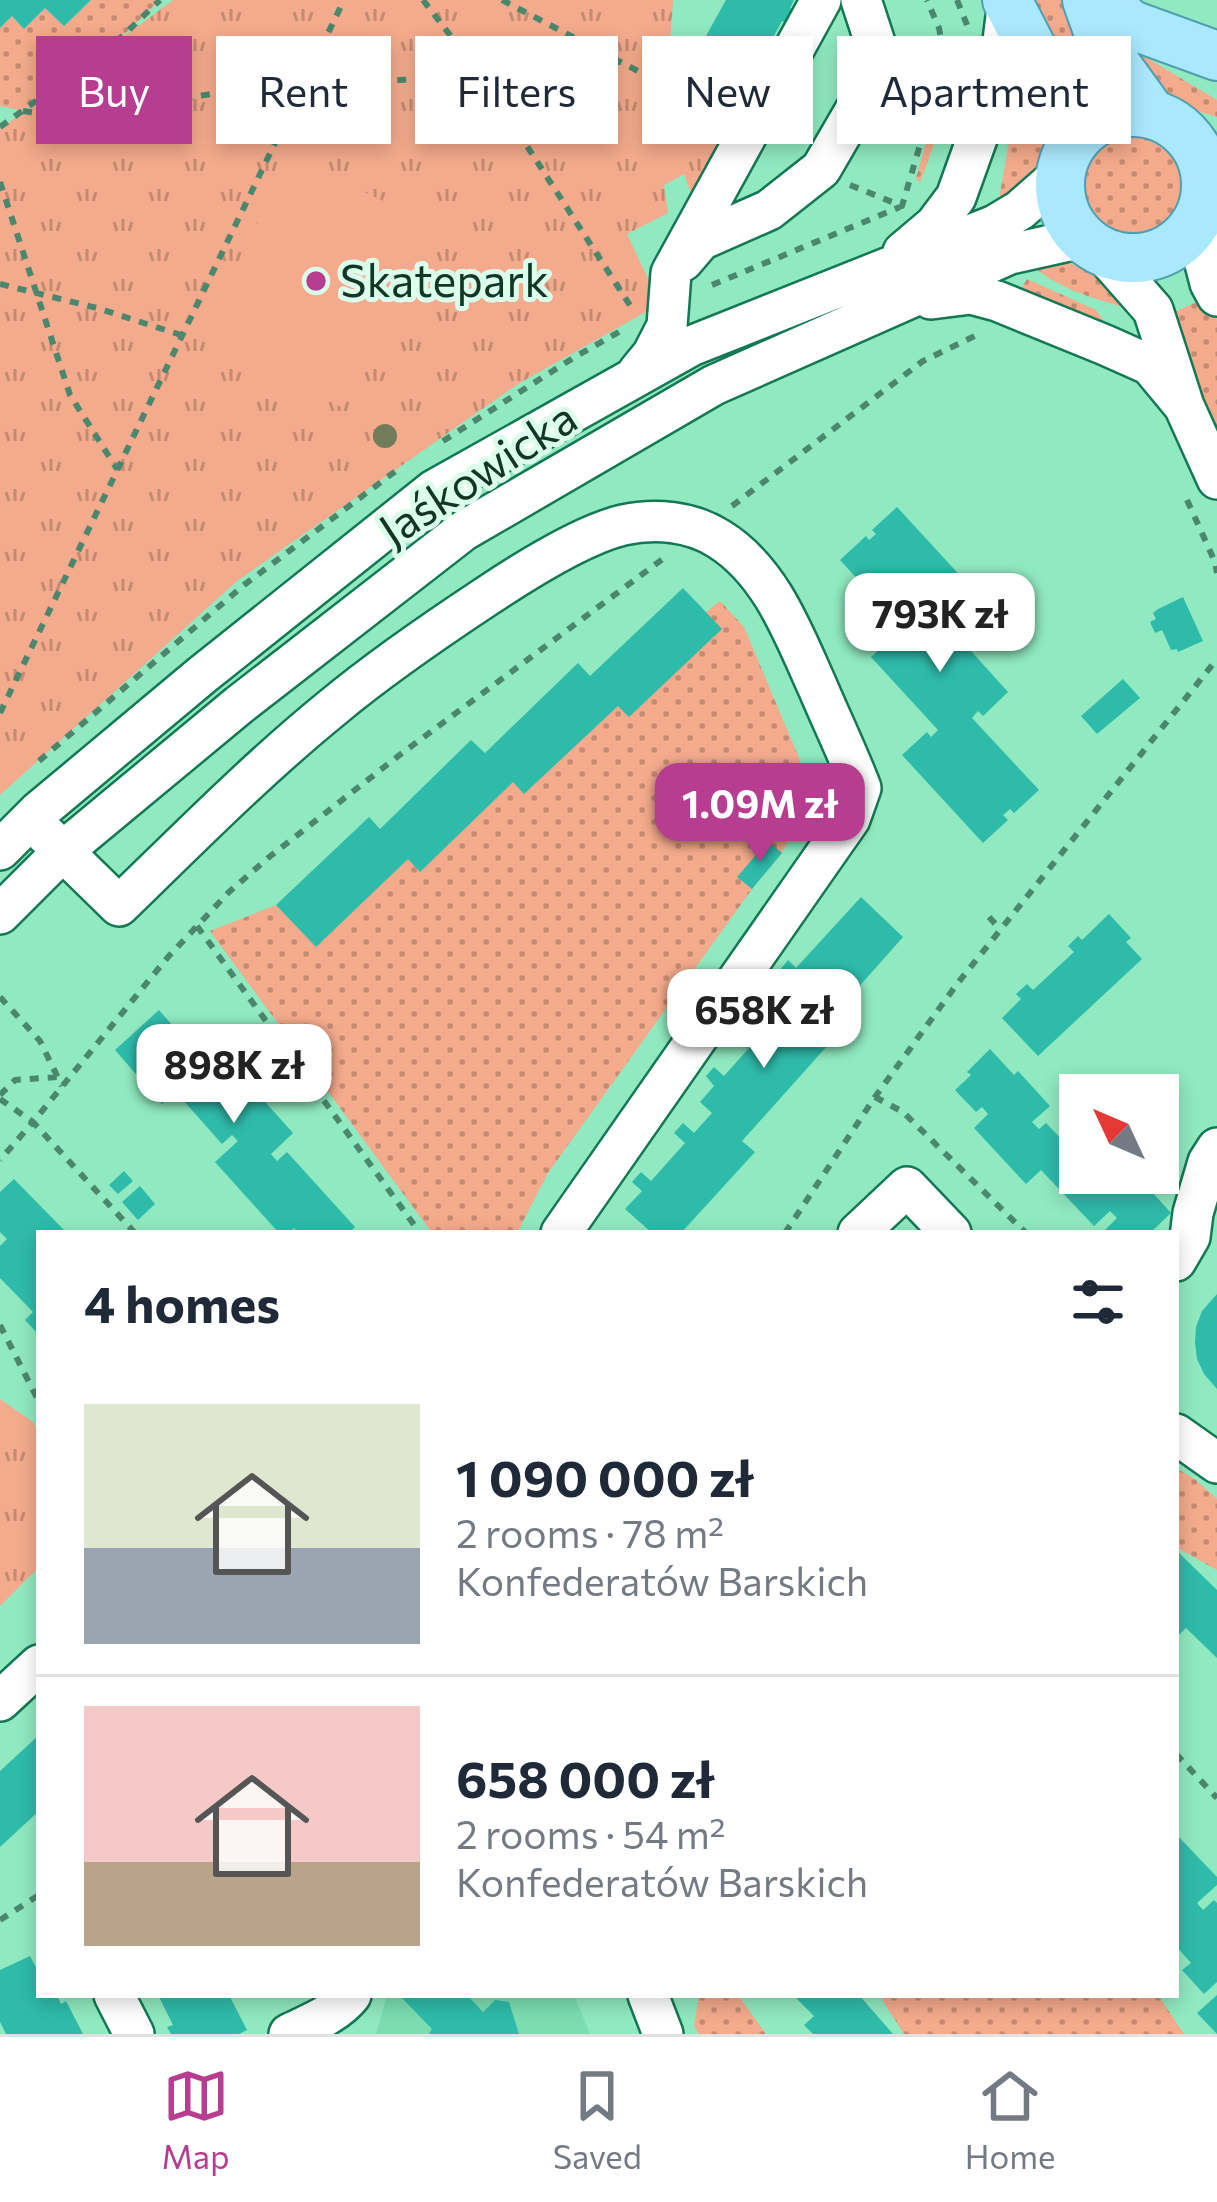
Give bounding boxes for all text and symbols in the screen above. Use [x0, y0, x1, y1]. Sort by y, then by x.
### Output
chip: Buy [36, 36, 192, 144]
chip: Rent [216, 36, 391, 144]
chip: Filters [415, 36, 618, 144]
chip: New [642, 36, 813, 144]
chip: Apartment [837, 36, 1131, 144]
place label: Skatepark [340, 251, 549, 306]
marker: Skatepark [303, 268, 329, 294]
street label: Jaśkowicka [368, 388, 586, 556]
pin: 793K zł [829, 573, 1051, 675]
text: 793K zł [872, 588, 1008, 636]
pin: 1.09M zł [636, 763, 884, 865]
text: 1.09M zł [682, 778, 838, 826]
pin: 658K zł [653, 969, 875, 1071]
text: 658K zł [694, 984, 834, 1032]
pin: 898K zł [123, 1024, 345, 1126]
text: 898K zł [164, 1039, 304, 1087]
north arrow [1059, 1074, 1179, 1194]
map controls [1059, 1074, 1179, 1194]
icon: filters [1065, 1269, 1131, 1335]
text: 4 homes [84, 1271, 280, 1334]
text: 1 090 000 zł [456, 1445, 754, 1508]
icon: home [180, 1452, 324, 1596]
text: 2 rooms · 78 m² [456, 1508, 724, 1556]
text: Konfederatów Barskich [456, 1556, 868, 1604]
text: 658 000 zł [456, 1746, 714, 1809]
icon: home [180, 1754, 324, 1898]
text: 2 rooms · 54 m² [456, 1809, 726, 1857]
text: Konfederatów Barskich [456, 1857, 868, 1905]
tab: Map [162, 2063, 230, 2176]
tab: Saved [553, 2063, 642, 2176]
tab: Home [965, 2063, 1055, 2176]

